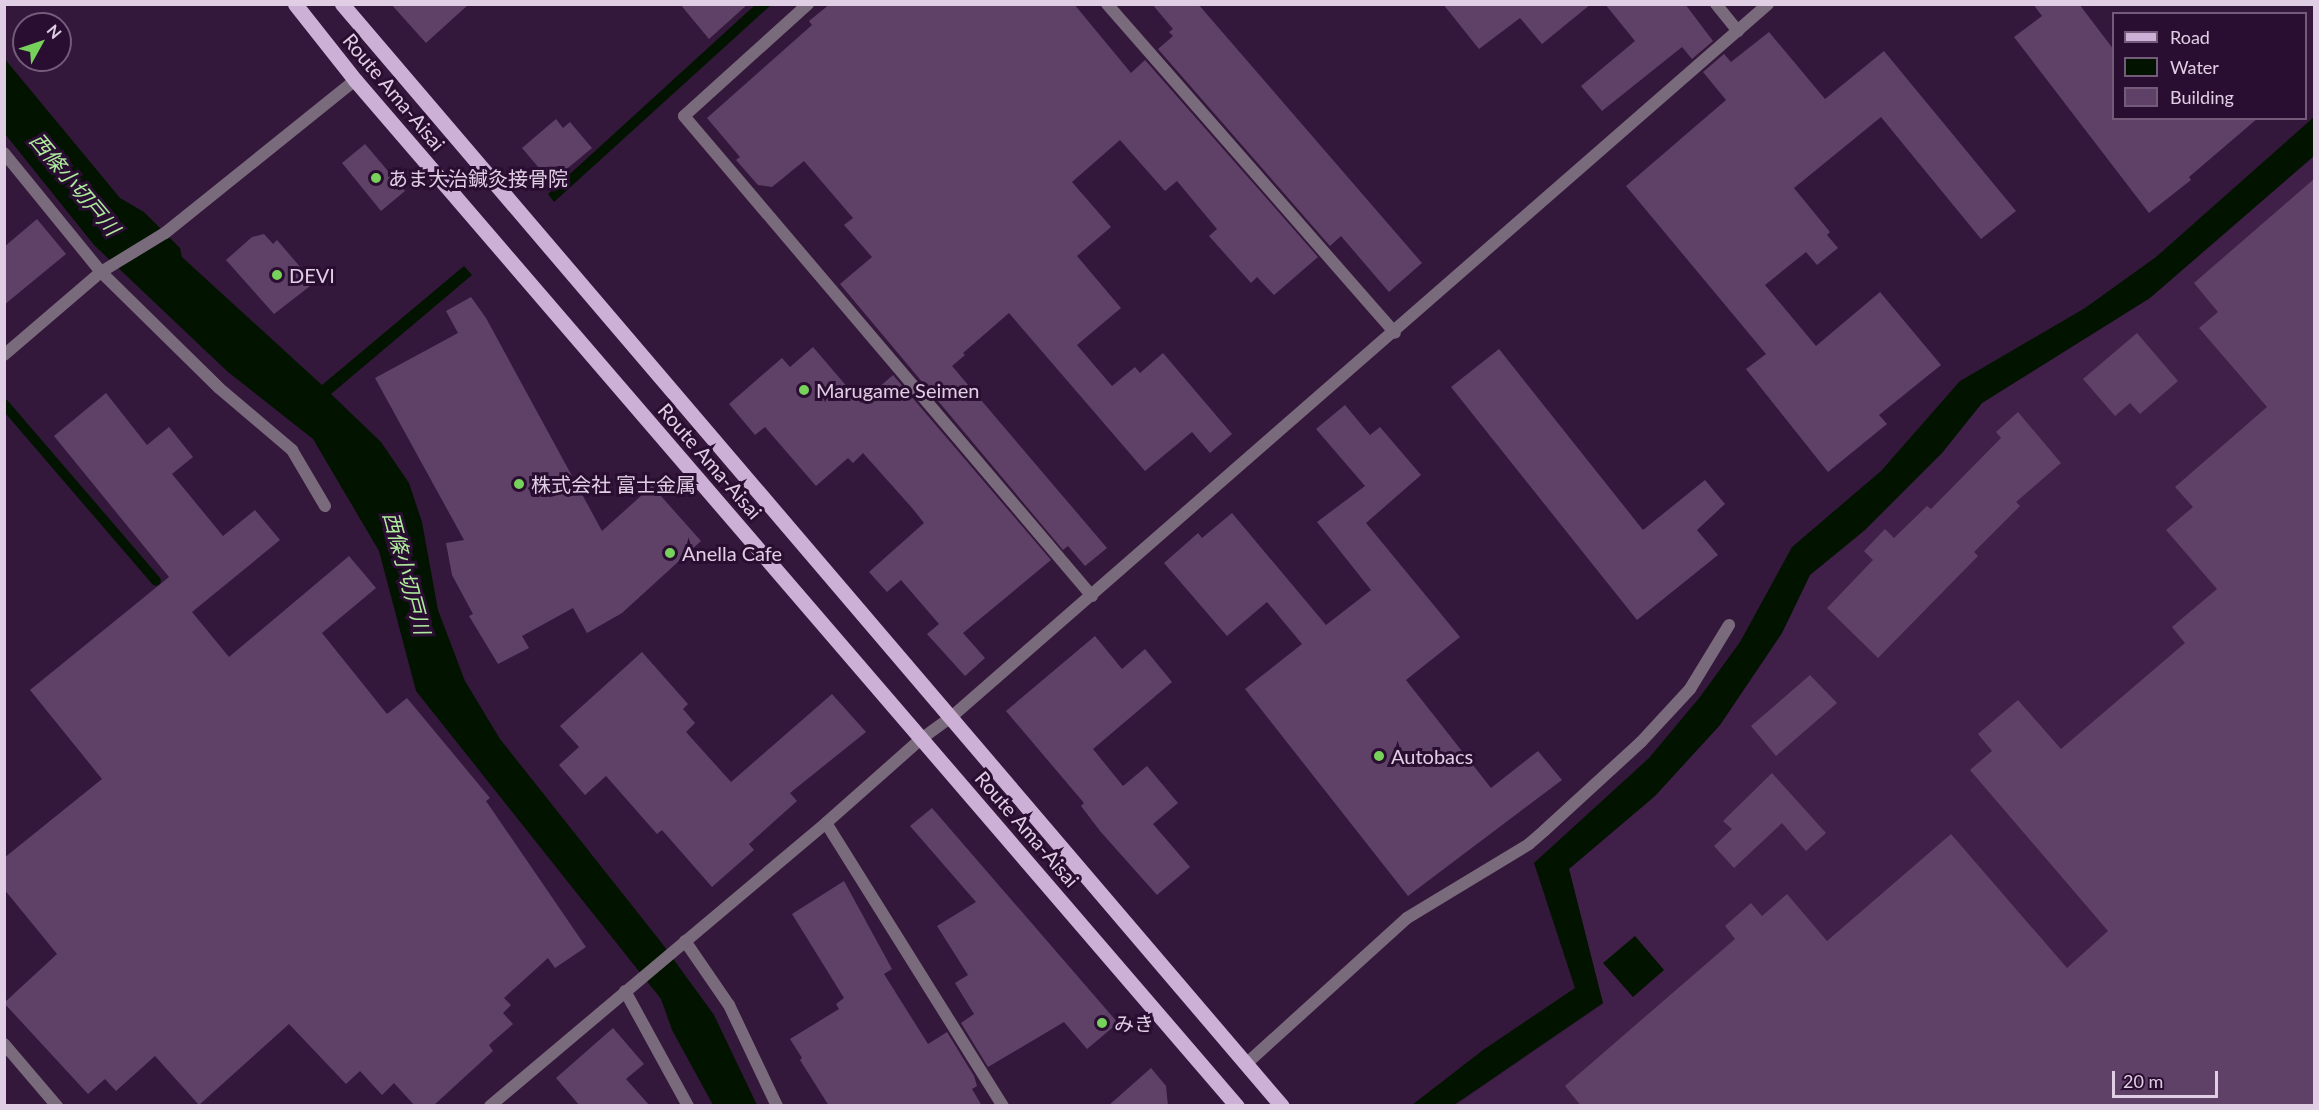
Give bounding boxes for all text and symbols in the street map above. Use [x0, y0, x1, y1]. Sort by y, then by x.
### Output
north arrow [12, 12, 72, 72]
legend [2112, 12, 2307, 120]
text: N [43, 21, 66, 42]
text: Road [2170, 26, 2210, 48]
street label: Route Ama-Aisai [338, 28, 450, 156]
text: Water [2170, 56, 2219, 78]
text: Building [2170, 86, 2234, 108]
water label: 西條小切戸川 [25, 128, 125, 240]
place label: あま大治鍼灸接骨院 [388, 166, 568, 190]
marker: あま大治鍼灸接骨院 [369, 171, 383, 185]
place label: DEVI [289, 263, 335, 287]
marker: DEVI [270, 268, 284, 282]
place label: Marugame Seimen [816, 378, 979, 402]
marker: Marugame Seimen [797, 383, 811, 397]
street label: Route Ama-Aisai [653, 398, 767, 524]
place label: 株式会社 富士金属 [531, 472, 696, 496]
marker: 株式会社 富士金属 [512, 477, 526, 491]
water label: 西條小切戸川 [379, 509, 435, 637]
place label: Anella Cafe [682, 541, 782, 565]
marker: Anella Cafe [663, 546, 677, 560]
place label: Autobacs [1391, 744, 1473, 768]
marker: Autobacs [1372, 749, 1386, 763]
street label: Route Ama-Aisai [970, 766, 1084, 892]
place label: みき [1114, 1011, 1154, 1035]
marker: みき [1095, 1016, 1109, 1030]
scale bar [2115, 1059, 2222, 1097]
text: 20 m [2123, 1070, 2163, 1092]

